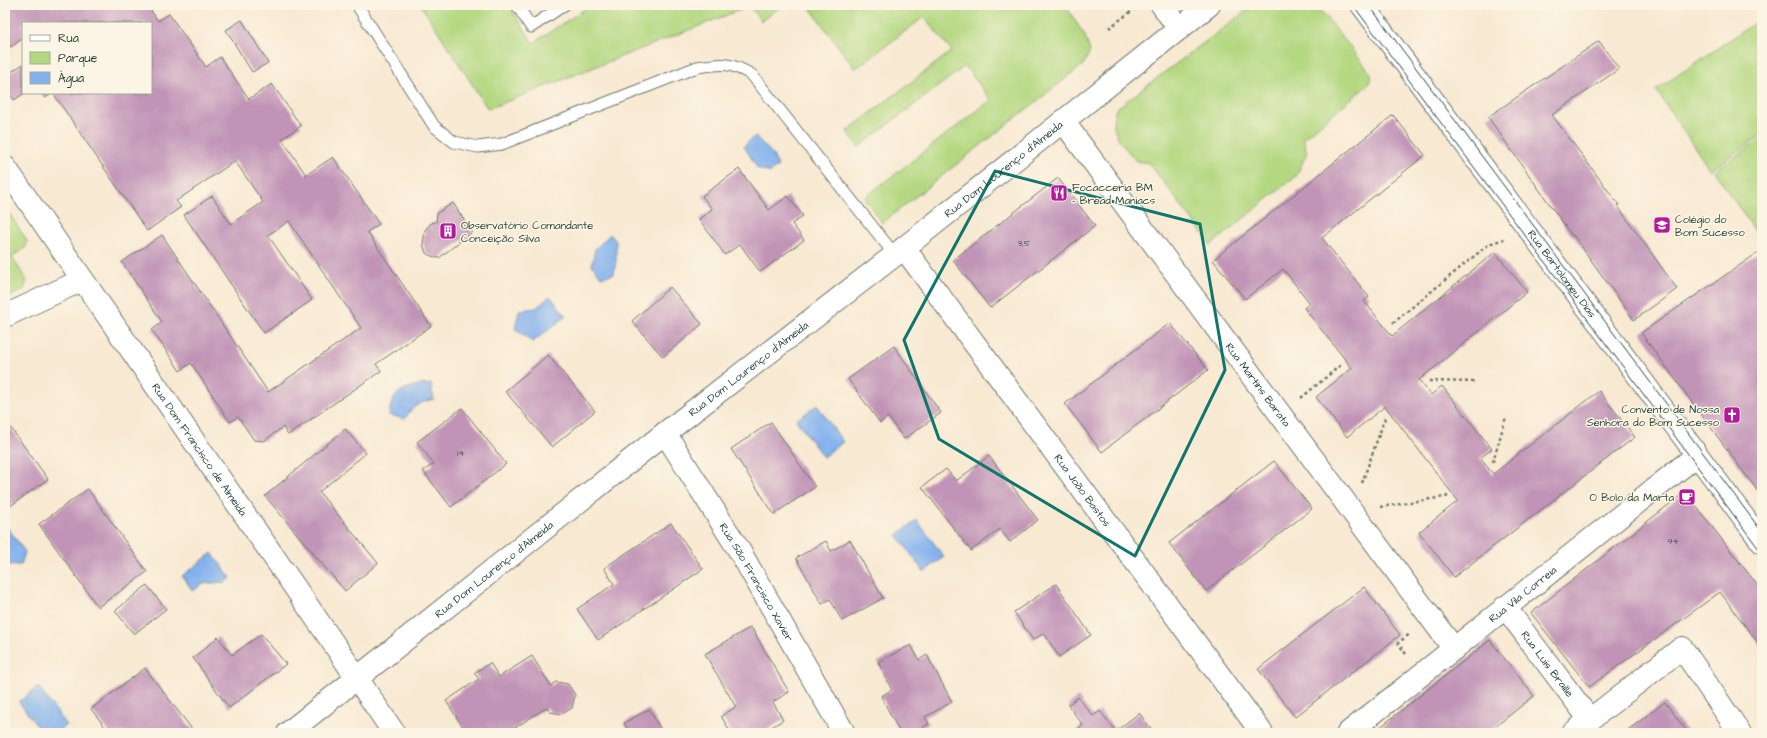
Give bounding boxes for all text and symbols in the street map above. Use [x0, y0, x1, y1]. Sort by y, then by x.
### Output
legend [22, 22, 152, 94]
text: Rua [58, 30, 79, 47]
text: Parque [58, 50, 98, 67]
text: Água [58, 70, 84, 88]
street label: Rua Dom Lourenço d'Almeida [941, 117, 1066, 221]
place label: Focacceria BM - Bread Maniacs [1072, 180, 1156, 208]
restaurant icon: Focacceria BM - Bread Maniacs [1049, 183, 1069, 203]
place label: Colégio do Bom Sucesso [1675, 212, 1746, 240]
school or university icon: Colégio do Bom Sucesso [1652, 215, 1672, 235]
place label: Observatório Comandante Conceição Silva [461, 218, 593, 246]
building icon: Observatório Comandante Conceição Silva [438, 221, 458, 241]
street label: Rua Bartolomeu Dias [1524, 227, 1600, 321]
house number: 3,5 [1018, 237, 1031, 250]
street label: Rua Dom Lourenço d'Almeida [685, 318, 812, 420]
street label: Rua Martins Barata [1222, 340, 1294, 430]
street label: Rua Dom Francisco de Almeida [148, 380, 251, 520]
place label: Convento de Nossa Senhora do Bom Sucesso [1587, 402, 1720, 430]
church icon: Convento de Nossa Senhora do Bom Sucesso [1722, 405, 1742, 425]
house number: 14 [457, 447, 465, 460]
street label: Rua João Bastos [1051, 451, 1114, 530]
cafe icon: O Bolo da Marta [1677, 487, 1697, 507]
place label: O Bolo da Marta [1589, 490, 1674, 505]
street label: Rua Dom Lourenço d'Almeida [432, 517, 557, 622]
street label: Rua São Francisco Xavier [716, 520, 797, 644]
house number: 94 [1667, 535, 1679, 548]
street label: Rua Vila Correia [1486, 562, 1560, 626]
street label: Rua Luís Braille [1518, 628, 1577, 700]

